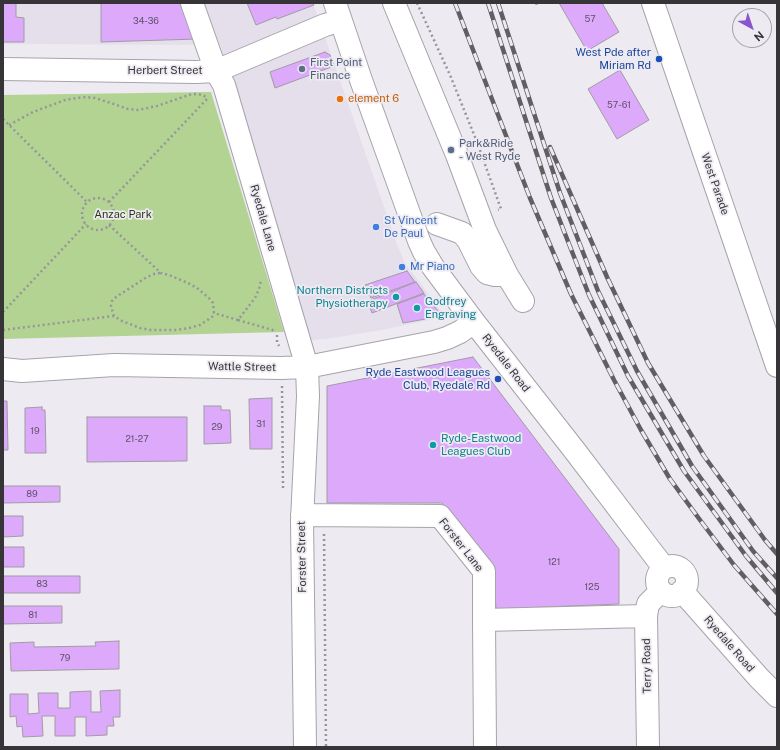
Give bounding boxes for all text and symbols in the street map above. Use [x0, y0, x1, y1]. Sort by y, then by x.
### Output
north arrow [732, 8, 772, 48]
house number: 57 [584, 14, 596, 24]
house number: 34-36 [133, 16, 159, 26]
text: N [752, 29, 766, 44]
place label: West Pde after Miriam Rd [575, 46, 651, 72]
marker: West Pde after Miriam Rd [654, 54, 664, 64]
place label: First Point Finance [310, 56, 362, 82]
street label: Herbert Street [128, 64, 202, 78]
marker: First Point Finance [297, 64, 307, 74]
place label: element 6 [348, 92, 399, 106]
marker: element 6 [335, 94, 345, 104]
house number: 57-61 [607, 100, 631, 110]
place label: Park&Ride - West Ryde [459, 137, 520, 163]
marker: Park&Ride - West Ryde [446, 145, 456, 155]
street label: West Parade [698, 151, 732, 217]
street label: Ryedale Lane [247, 183, 279, 253]
park label: Anzac Park [94, 208, 152, 222]
place label: St Vincent De Paul [384, 214, 437, 240]
marker: St Vincent De Paul [371, 222, 381, 232]
place label: Mr Piano [410, 260, 455, 274]
marker: Mr Piano [397, 262, 407, 272]
place label: Northern Districts Physiotherapy [297, 284, 388, 310]
marker: Northern Districts Physiotherapy [391, 292, 401, 302]
place label: Godfrey Engraving [425, 295, 476, 321]
marker: Godfrey Engraving [412, 303, 422, 313]
street label: Ryedale Road [479, 331, 533, 395]
street label: Wattle Street [208, 360, 276, 374]
place label: Ryde Eastwood Leagues Club, Ryedale Rd [365, 366, 490, 392]
marker: Ryde Eastwood Leagues Club, Ryedale Rd [493, 374, 503, 384]
house number: 31 [256, 419, 266, 429]
house number: 29 [212, 422, 222, 432]
house number: 19 [30, 426, 40, 436]
place label: Ryde-Eastwood Leagues Club [441, 432, 521, 458]
house number: 21-27 [125, 434, 149, 444]
marker: Ryde-Eastwood Leagues Club [428, 440, 438, 450]
house number: 89 [26, 489, 38, 499]
street label: Forster Lane [436, 516, 486, 574]
street label: Forster Street [295, 521, 309, 593]
house number: 121 [548, 557, 560, 567]
house number: 83 [36, 579, 48, 589]
house number: 125 [585, 582, 599, 592]
house number: 81 [28, 610, 38, 620]
street label: Ryedale Road [701, 613, 757, 675]
street label: Terry Road [640, 638, 654, 694]
house number: 79 [60, 653, 70, 663]

